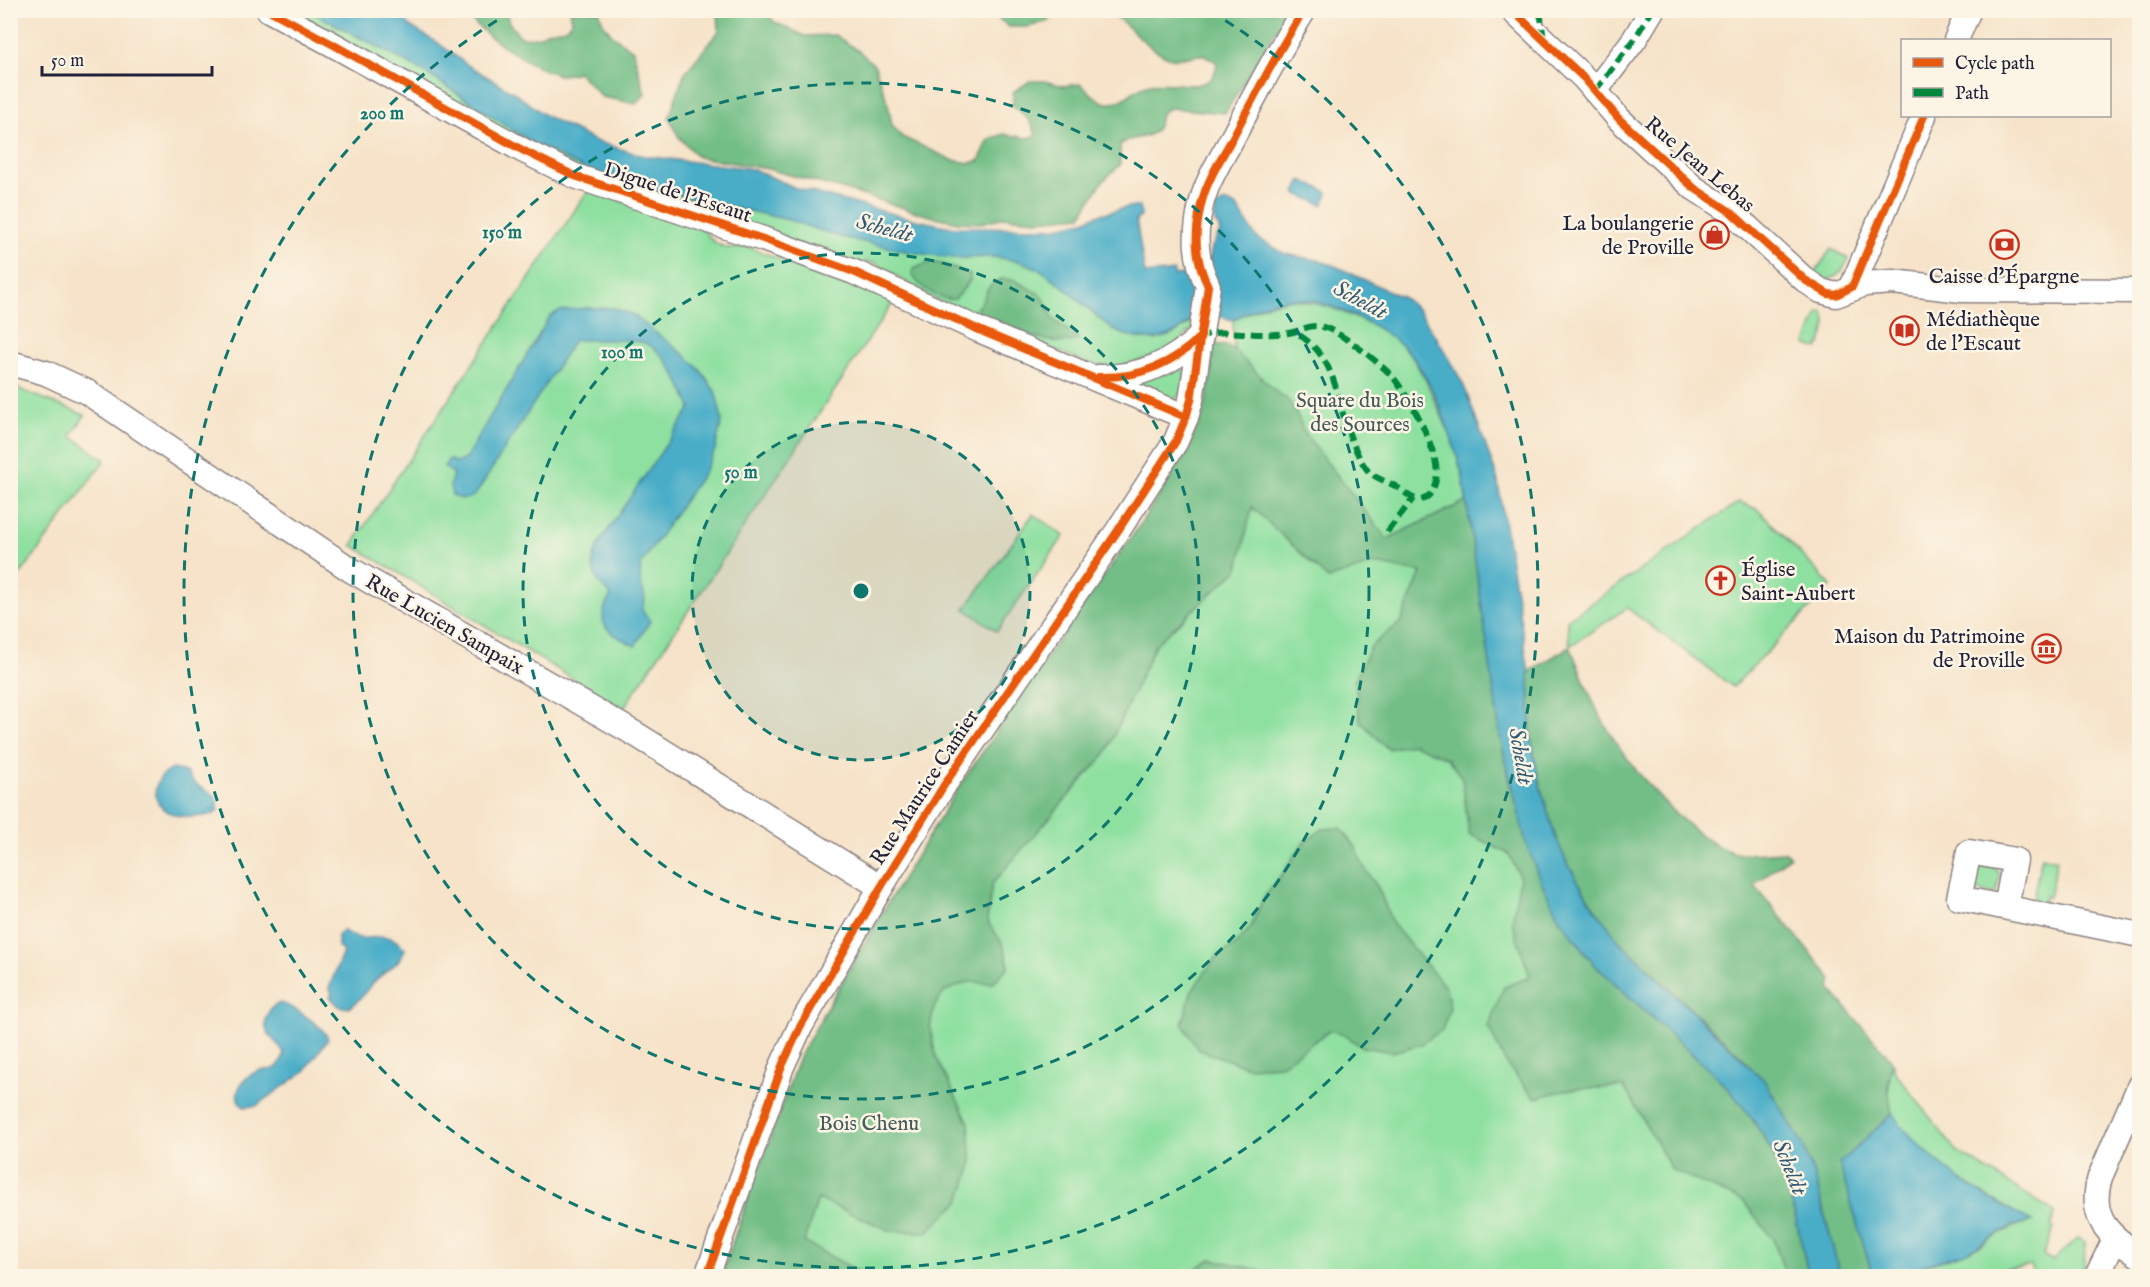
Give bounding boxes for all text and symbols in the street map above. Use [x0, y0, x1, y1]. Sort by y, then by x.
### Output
scale bar [42, 39, 212, 77]
legend [1901, 39, 2111, 117]
text: 50 m [51, 50, 84, 73]
text: Cycle path [1955, 53, 2035, 76]
text: Path [1955, 83, 1989, 106]
text: 200 m [360, 103, 404, 126]
street label: Rue Jean Lebas [1638, 111, 1760, 219]
street label: Digue de l'Escaut [600, 157, 755, 230]
water label: Scheldt [853, 208, 917, 250]
place label: La boulangerie de Proville [1562, 211, 1694, 262]
shop icon: La boulangerie de Proville [1699, 219, 1731, 251]
text: 150 m [482, 222, 522, 245]
bank icon: Caisse d'Épargne [1988, 229, 2020, 261]
place label: Caisse d'Épargne [1929, 263, 2080, 291]
water label: Scheldt [1328, 275, 1393, 327]
place label: Médiathèque de l'Escaut [1926, 307, 2040, 358]
library icon: Médiathèque de l'Escaut [1889, 315, 1921, 347]
text: 100 m [601, 342, 643, 365]
park label: Square du Bois des Sources [1296, 388, 1424, 439]
text: 50 m [724, 462, 758, 485]
place label: Église Saint-Aubert [1741, 556, 1855, 608]
church icon: Église Saint-Aubert [1704, 565, 1736, 597]
street label: Rue Lucien Sampaix [360, 569, 529, 682]
centre of rings [851, 581, 871, 601]
place label: Maison du Patrimoine de Proville [1834, 624, 2025, 675]
museum icon: Maison du Patrimoine de Proville [2030, 632, 2062, 664]
street label: Rue Maurice Camier [865, 705, 986, 871]
water label: Scheldt [1501, 726, 1539, 788]
park label: Bois Chenu [819, 1111, 919, 1138]
water label: Scheldt [1765, 1136, 1813, 1200]

